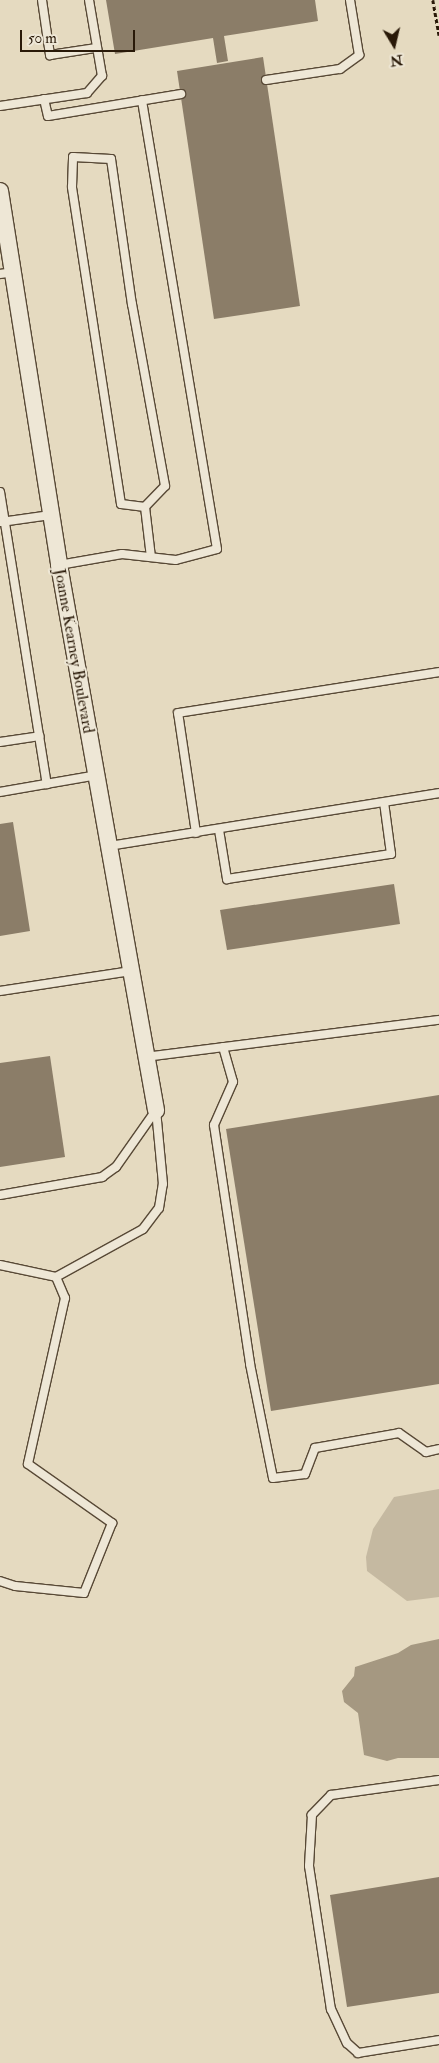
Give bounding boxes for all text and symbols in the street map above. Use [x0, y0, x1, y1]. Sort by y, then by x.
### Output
scale bar [22, 20, 138, 52]
north arrow [369, 20, 419, 70]
text: 50 m [28, 29, 57, 48]
text: N [389, 51, 404, 70]
street label: Joanne Kearney Boulevard [50, 567, 98, 735]

